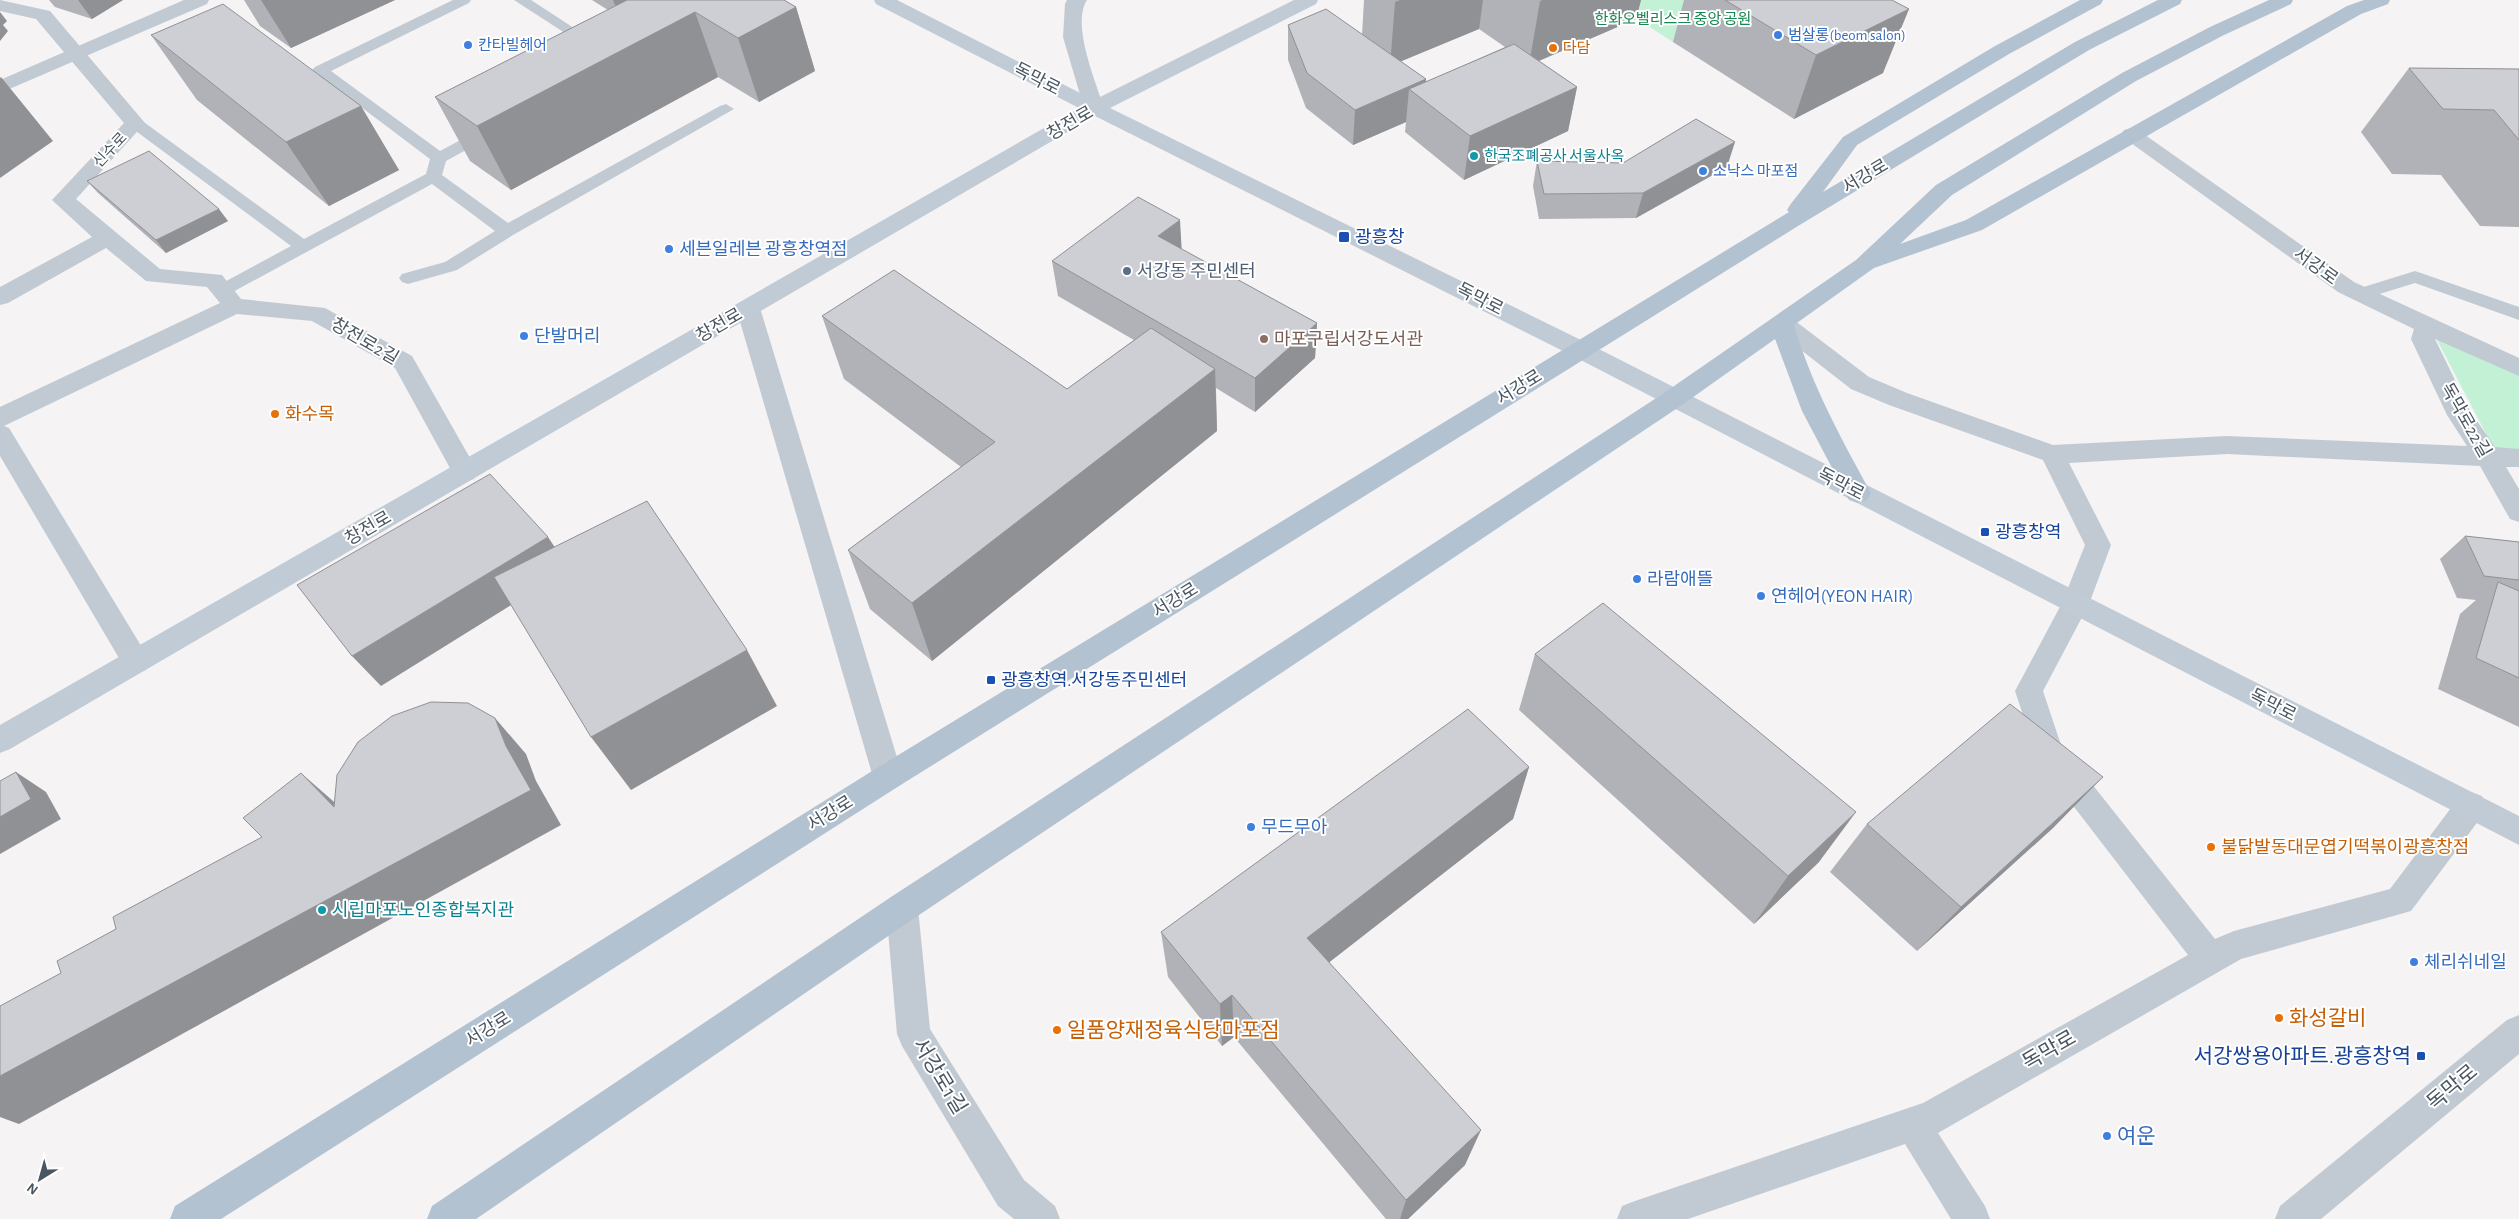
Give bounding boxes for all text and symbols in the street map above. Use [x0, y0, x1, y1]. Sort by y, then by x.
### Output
park label: 한화오벨리스크 중앙 공원 [1595, 11, 1751, 27]
place label: 범살롱(beom salon) [1788, 27, 1906, 43]
marker: 범살롱(beom salon) [1772, 29, 1784, 41]
place label: 칸타빌헤어 [478, 37, 547, 53]
marker: 칸타빌헤어 [462, 39, 474, 51]
place label: 다담 [1563, 40, 1591, 56]
marker: 다담 [1547, 42, 1559, 54]
street label: 독막로 [1010, 59, 1064, 99]
street label: 창전로 [1044, 103, 1097, 144]
street label: 신수로 [90, 129, 130, 171]
place label: 한국조폐공사 서울사옥 [1484, 148, 1624, 164]
marker: 한국조폐공사 서울사옥 [1468, 150, 1480, 162]
street label: 서강로 [1839, 155, 1891, 197]
place label: 소낙스 마포점 [1713, 163, 1798, 179]
marker: 소낙스 마포점 [1697, 165, 1709, 177]
place label: 광흥창 [1355, 227, 1405, 247]
marker: 광흥창 [1337, 230, 1351, 244]
place label: 세븐일레븐 광흥창역점 [679, 239, 848, 259]
marker: 세븐일레븐 광흥창역점 [663, 243, 675, 255]
street label: 서강로 [2290, 243, 2342, 289]
place label: 서강동 주민센터 [1137, 261, 1256, 281]
marker: 서강동 주민센터 [1121, 265, 1133, 277]
street label: 독막로 [1453, 279, 1507, 319]
street label: 창전로 [693, 305, 746, 346]
street label: 창전로2길 [328, 315, 402, 368]
place label: 단발머리 [534, 326, 600, 346]
place label: 마포구립서강도서관 [1274, 329, 1423, 349]
marker: 단발머리 [518, 330, 530, 342]
marker: 마포구립서강도서관 [1258, 333, 1270, 345]
street label: 서강로 [1493, 365, 1545, 409]
street label: 독막로22길 [2437, 379, 2495, 461]
place label: 화수목 [285, 405, 335, 424]
marker: 화수목 [269, 408, 281, 420]
street label: 독막로 [1814, 464, 1868, 504]
street label: 창전로 [342, 508, 395, 549]
place label: 광흥창역 [1995, 522, 2061, 542]
marker: 광흥창역 [1979, 526, 1991, 538]
place label: 라람애뜰 [1647, 569, 1713, 589]
marker: 라람애뜰 [1631, 573, 1643, 585]
street label: 서강로 [1149, 578, 1201, 622]
place label: 연헤어(YEON HAIR) [1771, 586, 1914, 606]
marker: 연헤어(YEON HAIR) [1755, 590, 1767, 602]
place label: 광흥창역.서강동주민센터 [1001, 670, 1187, 690]
marker: 광흥창역.서강동주민센터 [985, 674, 997, 686]
street label: 독막로 [2246, 685, 2300, 725]
street label: 서강로 [804, 791, 856, 835]
place label: 무드무아 [1261, 818, 1328, 837]
marker: 무드무아 [1245, 821, 1257, 833]
place label: 불닭발동대문엽기떡볶이광흥창점 [2221, 837, 2469, 857]
marker: 불닭발동대문엽기떡볶이광흥창점 [2205, 841, 2217, 853]
place label: 시립마포노인종합복지관 [332, 900, 515, 920]
marker: 시립마포노인종합복지관 [316, 904, 328, 916]
place label: 체리쉬네일 [2424, 952, 2507, 972]
marker: 체리쉬네일 [2408, 956, 2420, 968]
street label: 서강로 [462, 1007, 514, 1051]
place label: 화성갈비 [2289, 1007, 2366, 1029]
marker: 화성갈비 [2273, 1012, 2285, 1024]
place label: 일품양재정육식당마포점 [1067, 1019, 1280, 1041]
marker: 일품양재정육식당마포점 [1051, 1024, 1063, 1036]
street label: 독막로 [2018, 1026, 2080, 1074]
street label: 서강로1길 [909, 1034, 971, 1118]
place label: 서강쌍용아파트.광흥창역 [2194, 1045, 2411, 1067]
marker: 서강쌍용아파트.광흥창역 [2415, 1050, 2427, 1062]
street label: 독막로 [2423, 1060, 2481, 1114]
place label: 여운 [2117, 1125, 2156, 1147]
marker: 여운 [2101, 1130, 2113, 1142]
north arrow [15, 1154, 65, 1204]
text: N [25, 1180, 41, 1197]

